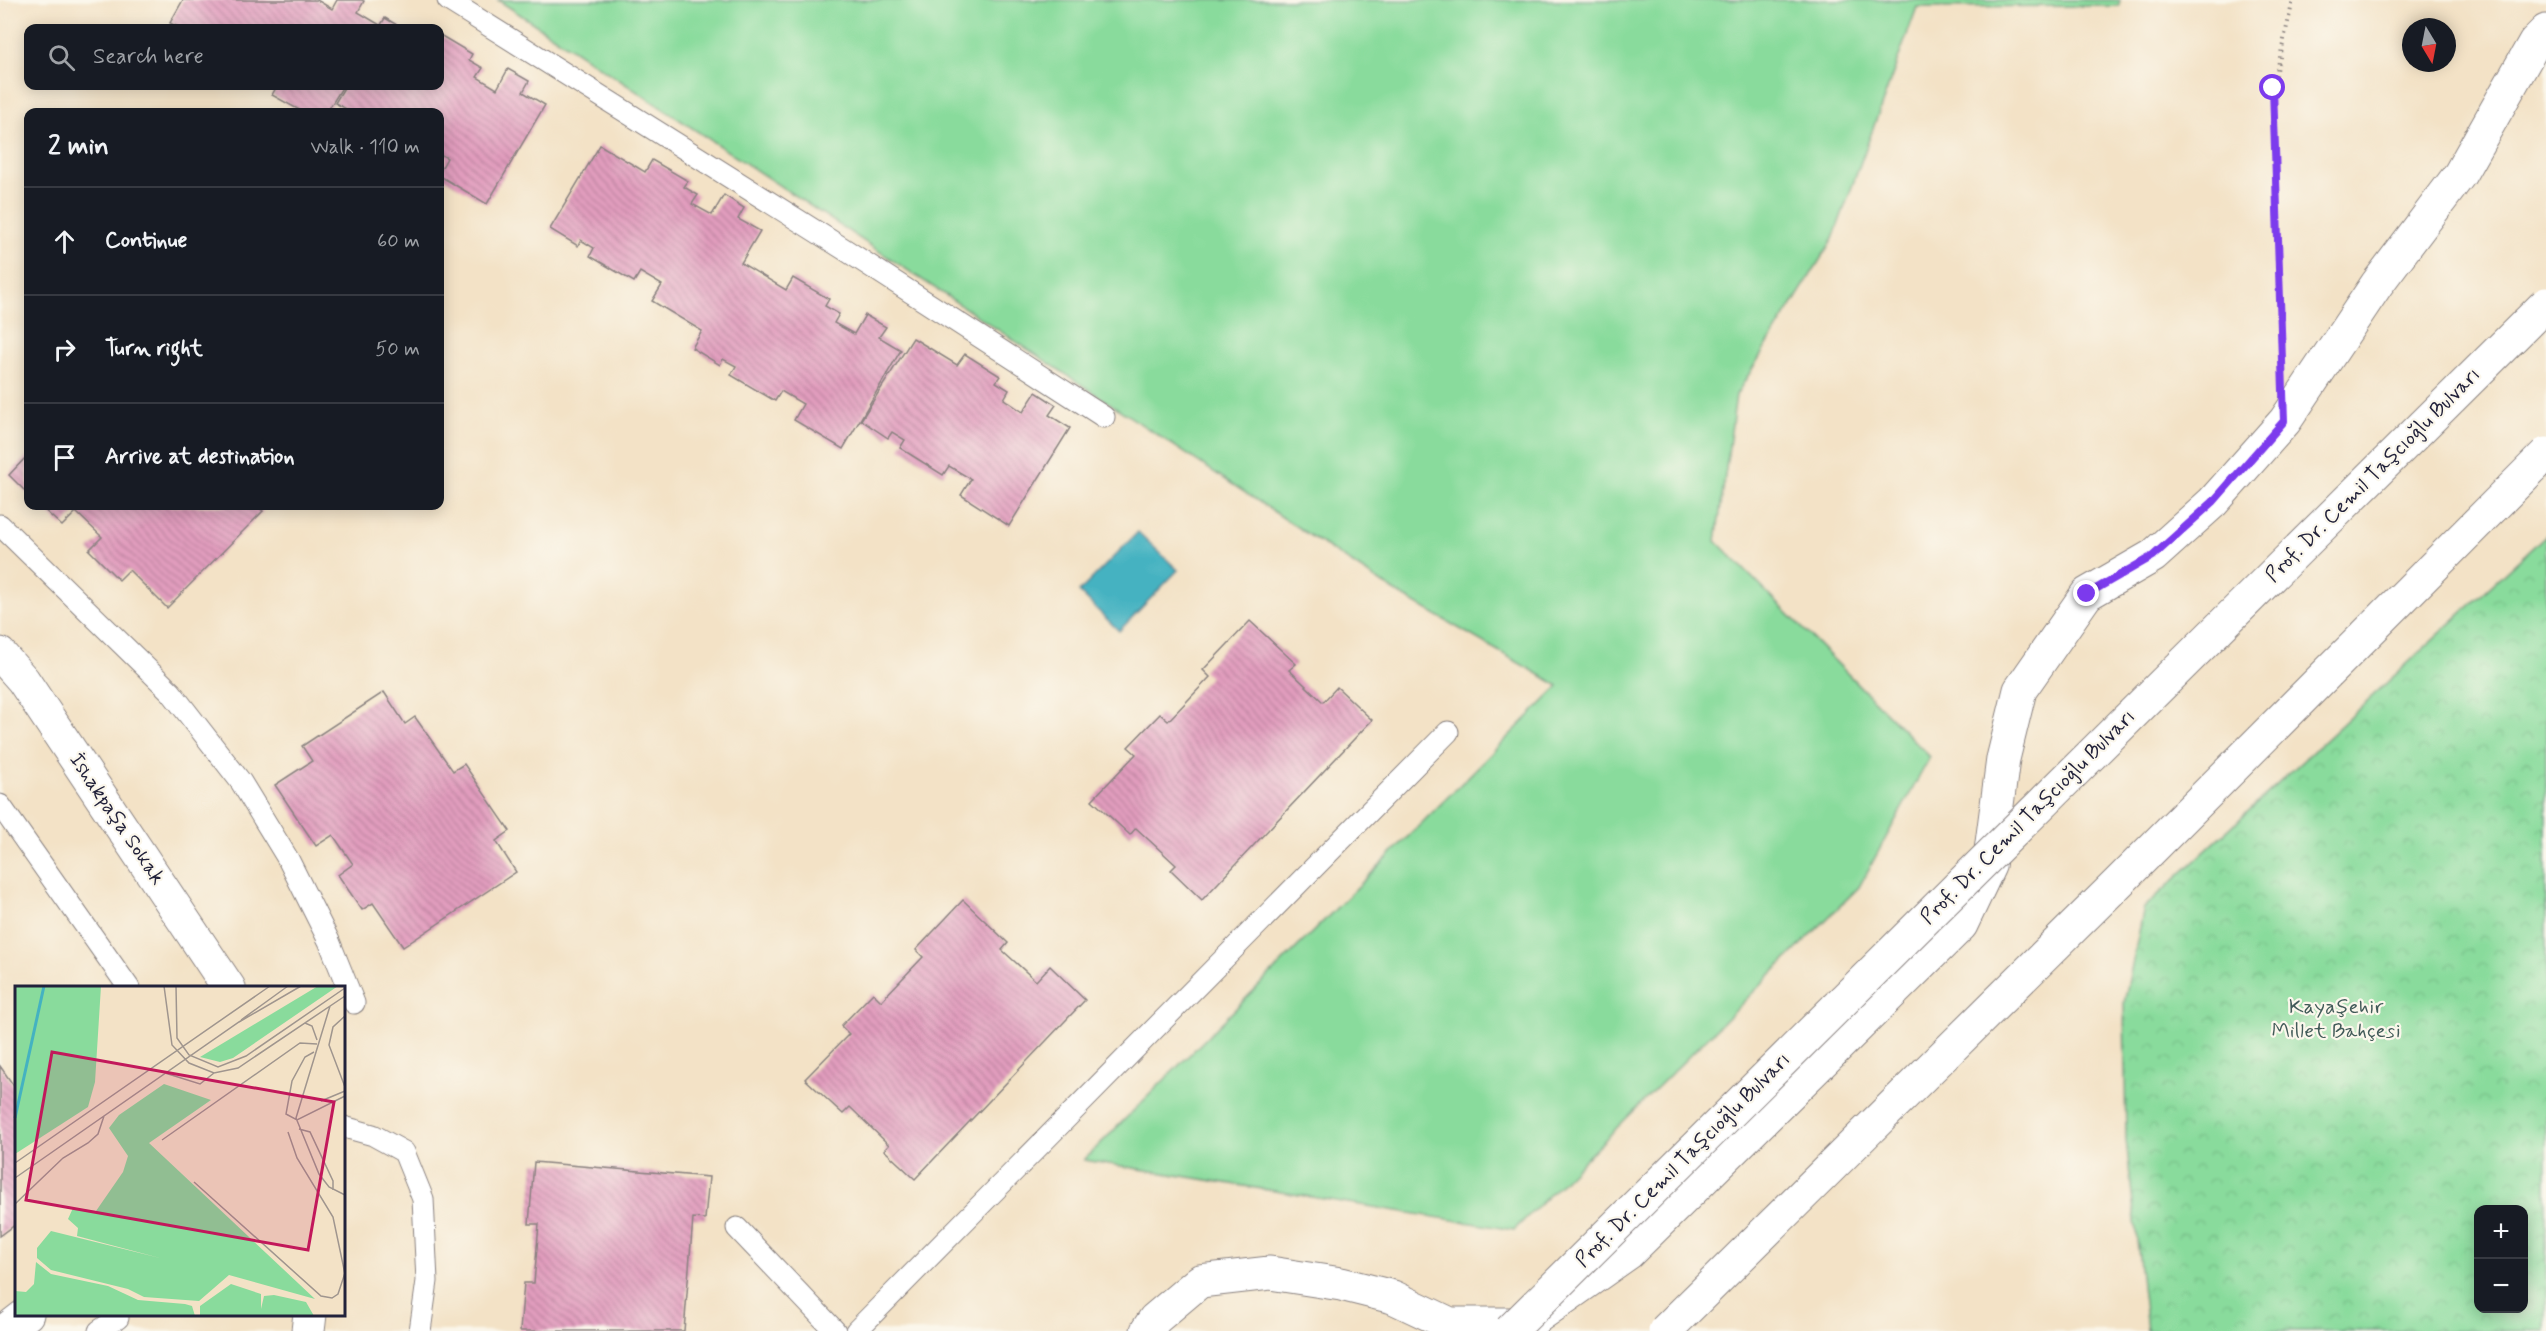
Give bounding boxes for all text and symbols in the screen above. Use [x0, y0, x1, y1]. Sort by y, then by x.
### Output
north arrow [2402, 18, 2456, 72]
search box [24, 24, 444, 90]
icon: search [45, 41, 78, 74]
text: Search here [93, 43, 204, 71]
route start [2259, 74, 2285, 100]
text: 2 min [48, 130, 109, 164]
text: Walk · 110 m [311, 134, 420, 161]
icon: ahead [48, 225, 81, 258]
text: Continue [105, 227, 187, 255]
text: 60 m [377, 228, 420, 255]
icon: right [48, 333, 81, 366]
text: Turn right [105, 335, 203, 363]
text: 50 m [375, 336, 420, 363]
street label: Prof. Dr. Cemil Taşcıoğlu Bulvarı [2259, 361, 2487, 589]
icon: arrive [48, 441, 81, 474]
text: Arrive at destination [105, 443, 295, 471]
route end [2073, 580, 2099, 606]
street label: Prof. Dr. Cemil Taşcıoğlu Bulvarı [1914, 703, 2142, 931]
street label: İshakpaşa Sokak [62, 748, 172, 890]
inset map [15, 986, 345, 1316]
park label: Kayaşehir Millet Bahçesi [2271, 993, 2401, 1045]
street label: Prof. Dr. Cemil Taşcıoğlu Bulvarı [1569, 1046, 1797, 1274]
map controls [2474, 1205, 2528, 1313]
button: + [2474, 1205, 2528, 1259]
button: − [2474, 1259, 2528, 1313]

